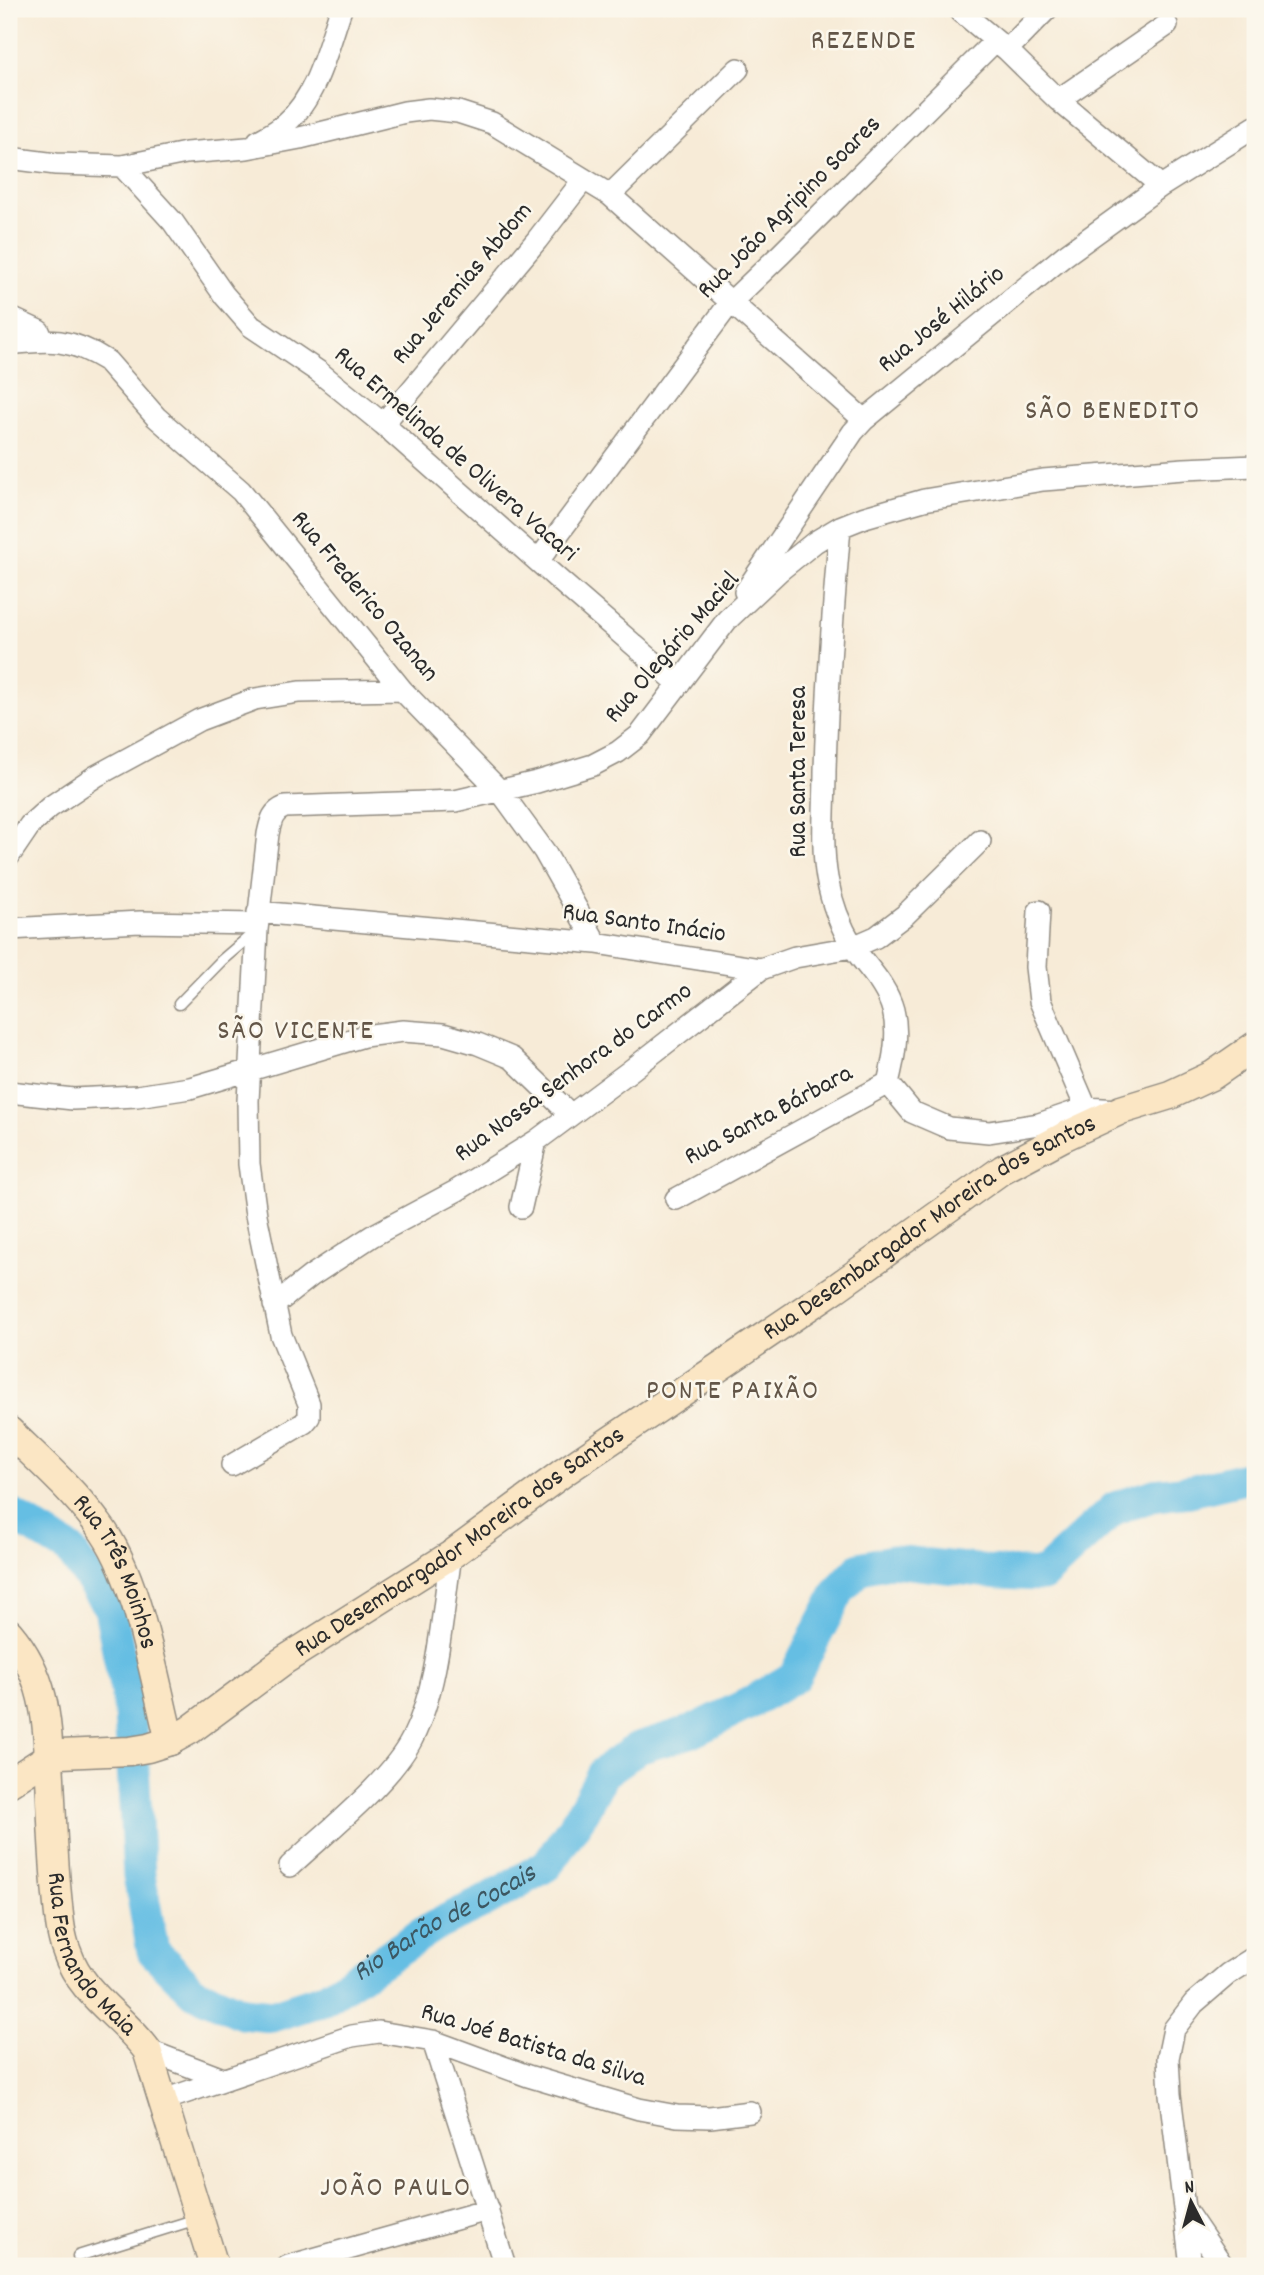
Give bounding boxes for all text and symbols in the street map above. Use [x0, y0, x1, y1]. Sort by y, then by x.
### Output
district label: REZENDE [811, 23, 917, 63]
street label: Rua João Agripino Soares [690, 108, 890, 308]
street label: Rua Jeremias Abdom [384, 194, 542, 374]
street label: Rua José Hilário [870, 257, 1014, 383]
street label: Rua Ermelinda de Olivera Vacari [325, 338, 586, 572]
district label: SÃO BENEDITO [1025, 393, 1201, 433]
street label: Rua Frederico Ozanan [281, 503, 447, 691]
street label: Rua Olegário Maciel [596, 564, 750, 732]
street label: Rua Santa Teresa [781, 685, 818, 858]
street label: Rua Santo Inácio [560, 894, 728, 954]
street label: Rua Nossa Senhora do Carmo [447, 974, 701, 1172]
district label: SÃO VICENTE [217, 1013, 375, 1053]
street label: Rua Santa Bárbara [678, 1056, 860, 1176]
street label: Rua Desembargador Moreira dos Santos [756, 1106, 1102, 1351]
district label: PONTE PAIXÃO [646, 1373, 820, 1413]
street label: Rua Desembargador Moreira dos Santos [287, 1417, 633, 1668]
street label: Rua Três Moinhos [63, 1486, 166, 1653]
water label: Rio Barão de Cocais [346, 1855, 546, 1994]
street label: Rua Fernando Maia [37, 1871, 146, 2046]
street label: Rua Joé Batista da Silva [416, 1994, 651, 2098]
north arrow [1156, 2166, 1226, 2236]
district label: JOÃO PAULO [320, 2170, 472, 2210]
text: N [1184, 2175, 1196, 2202]

